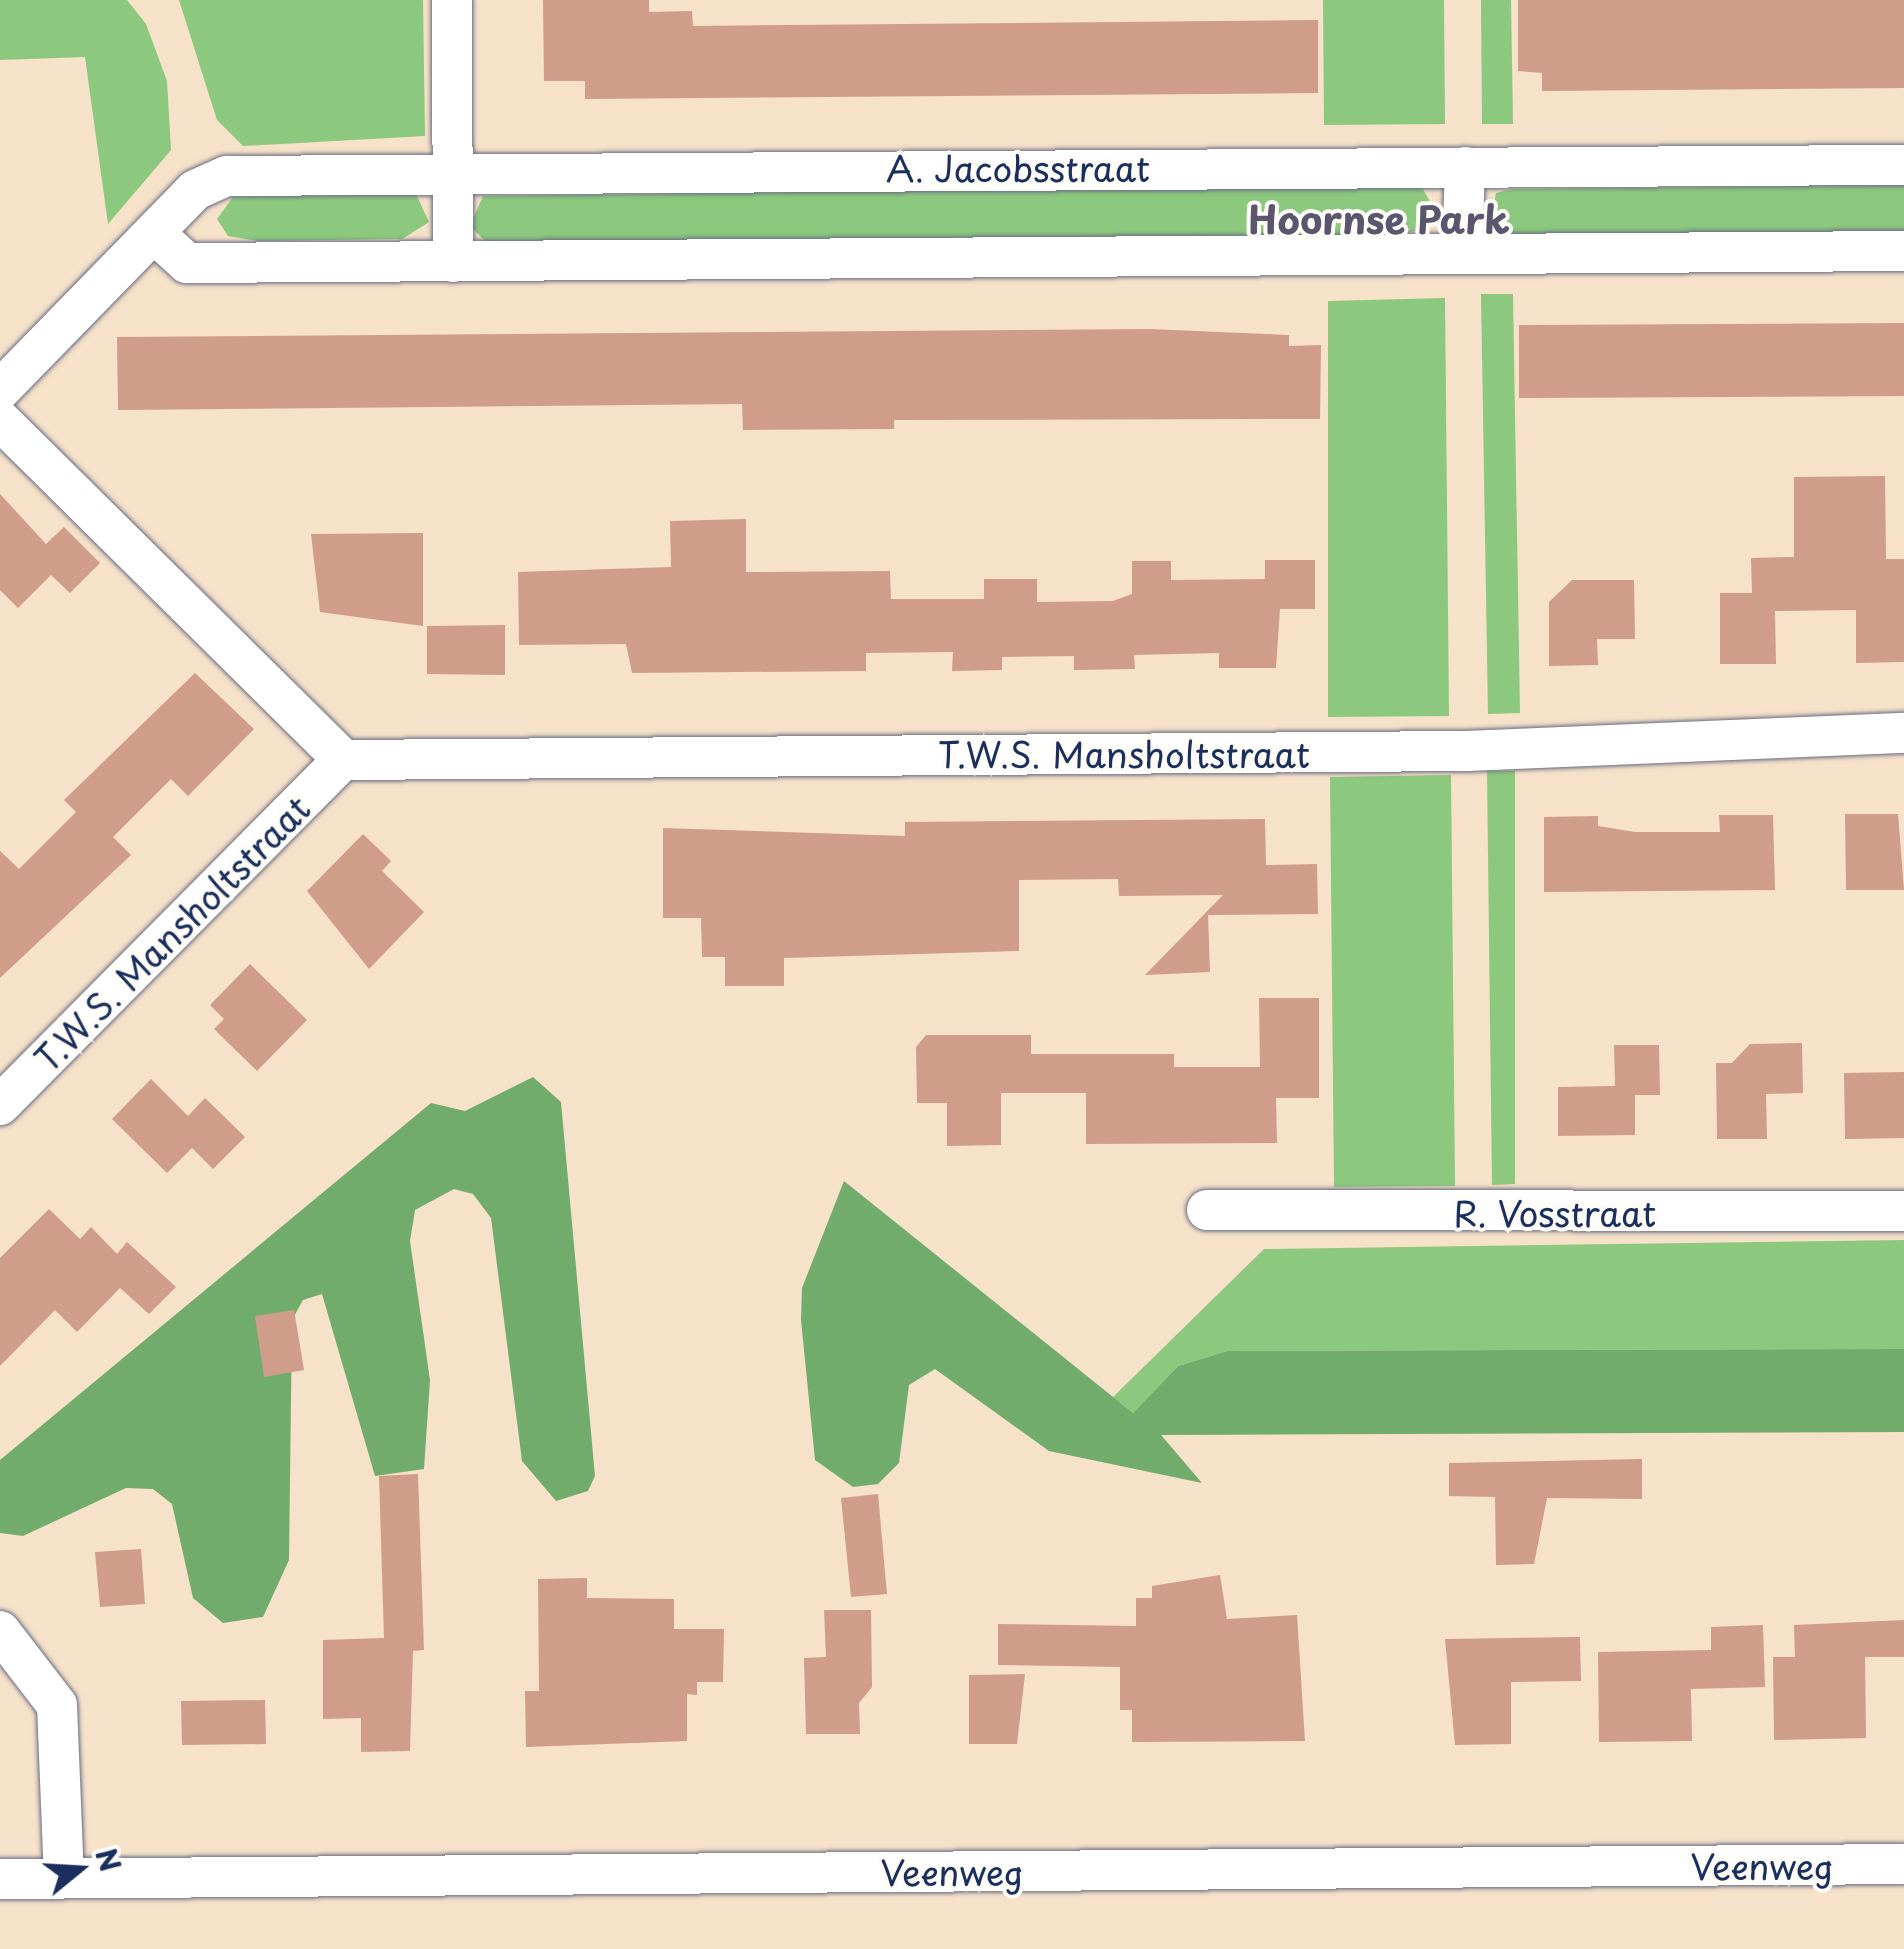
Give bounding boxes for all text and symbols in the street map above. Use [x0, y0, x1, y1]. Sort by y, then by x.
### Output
street label: A. Jacobsstraat [886, 147, 1150, 189]
district label: Hoornse Park [1248, 196, 1510, 242]
street label: T.W.S. Mansholtstraat [938, 733, 1310, 775]
street label: T.W.S. Mansholtstraat [26, 787, 318, 1079]
street label: R. Vosstraat [1453, 1192, 1657, 1234]
north arrow [30, 1819, 130, 1919]
text: N [85, 1842, 133, 1877]
street label: Veenweg [1690, 1845, 1834, 1887]
street label: Veenweg [880, 1851, 1024, 1893]

